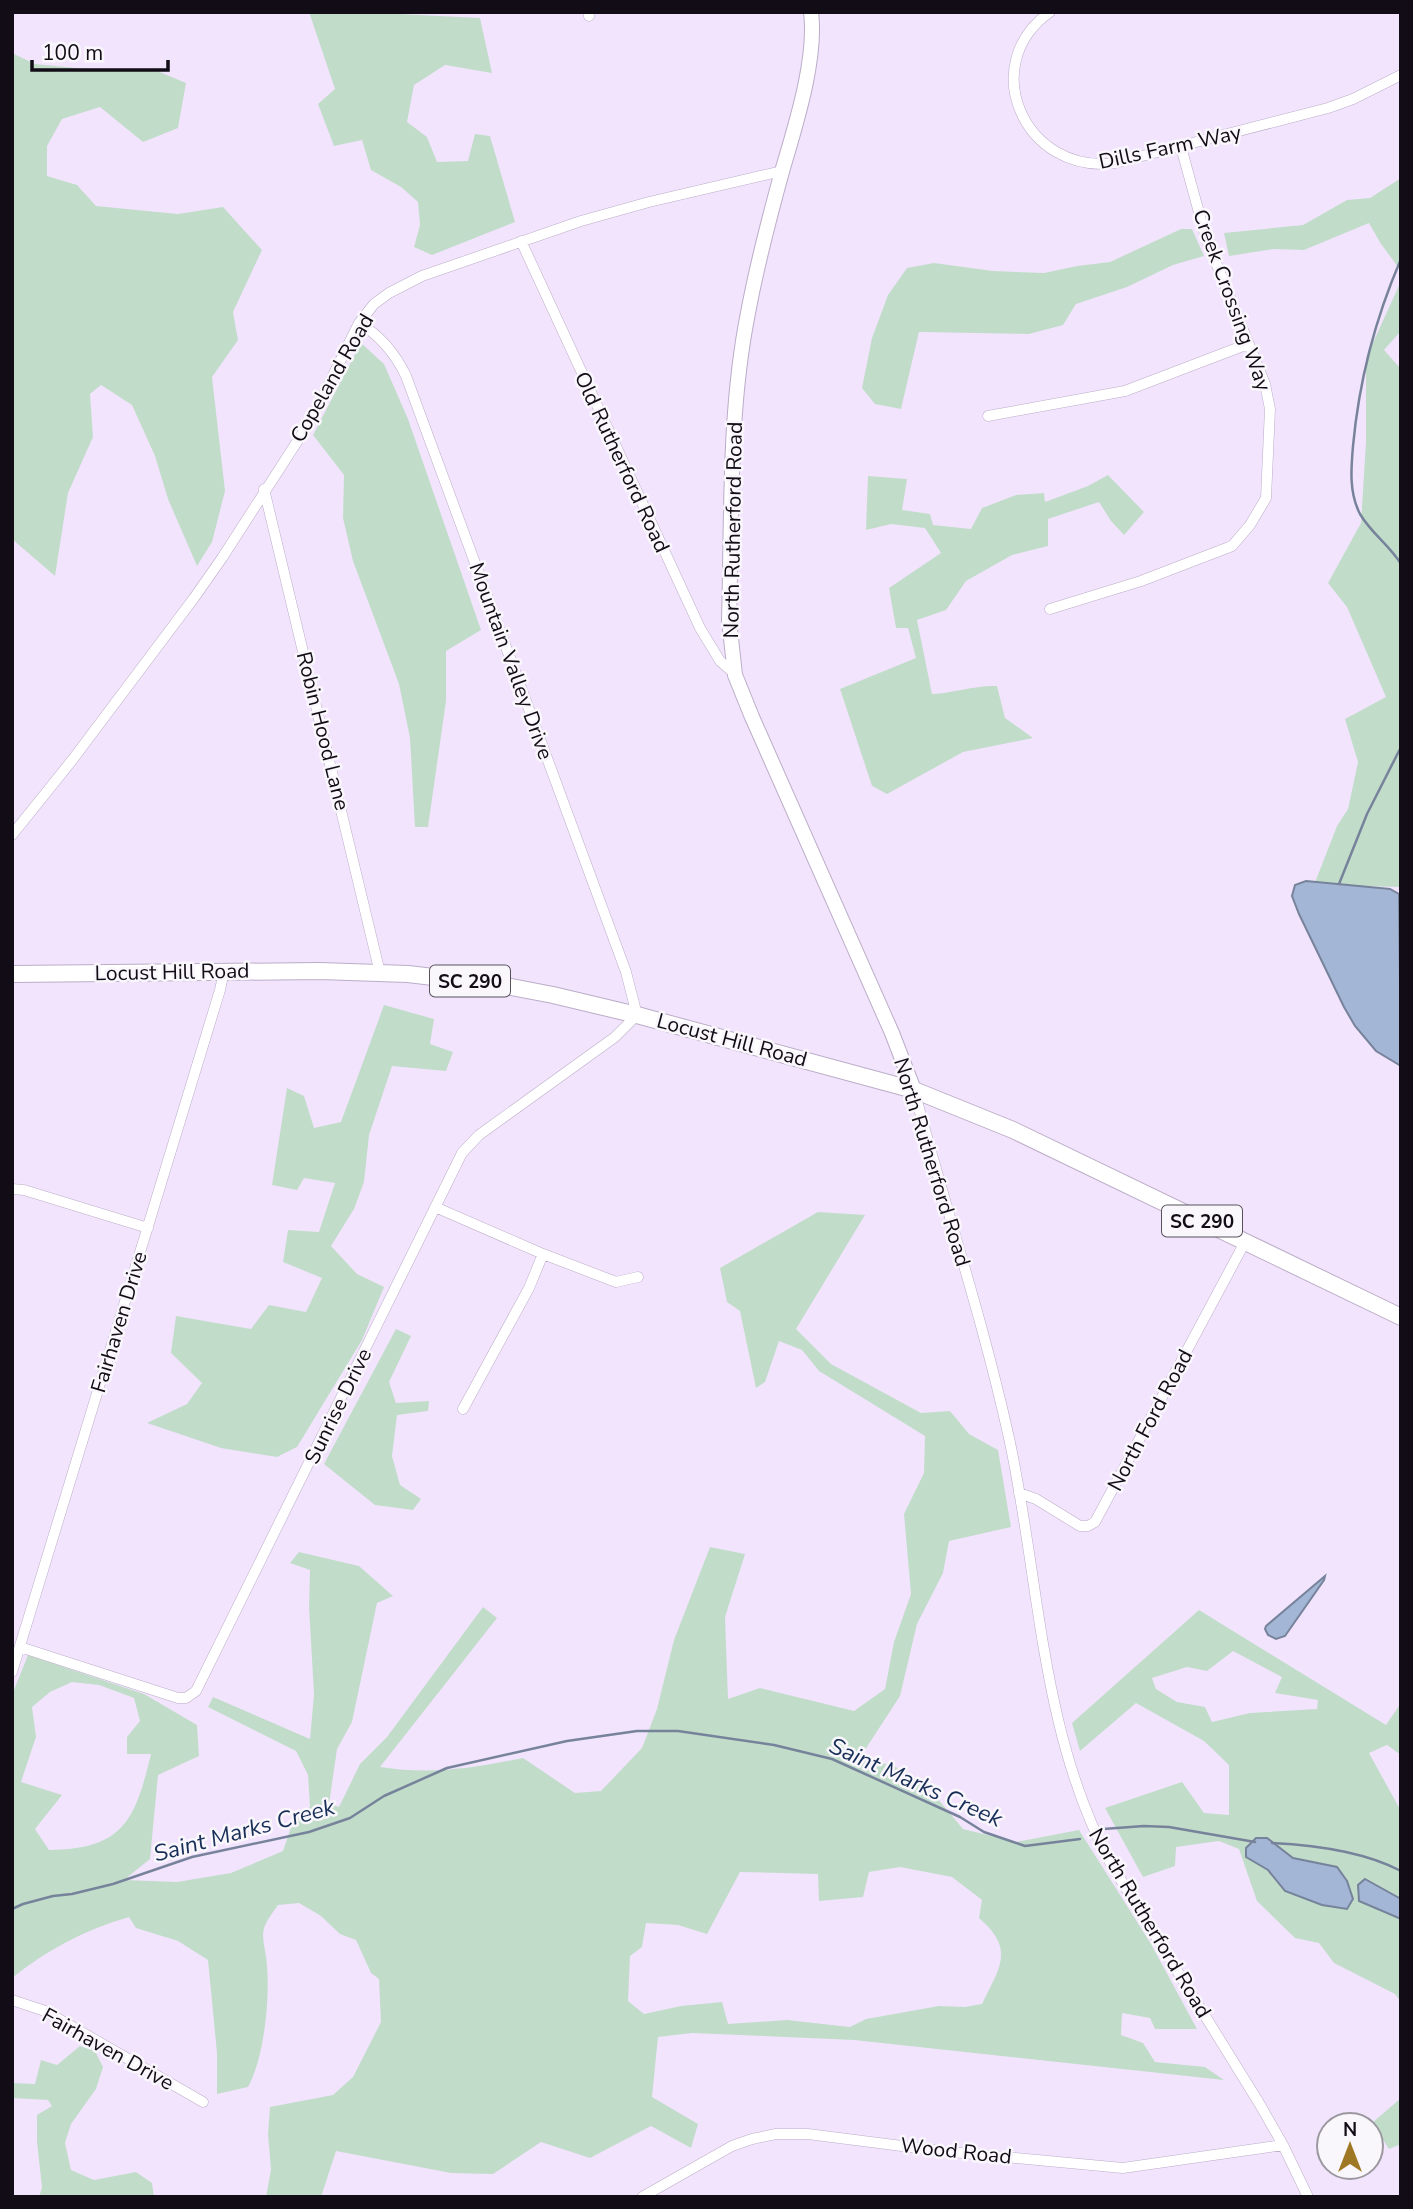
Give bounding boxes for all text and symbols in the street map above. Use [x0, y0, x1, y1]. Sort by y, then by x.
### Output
scale bar [32, 28, 168, 72]
text: 100 m [42, 39, 103, 67]
street label: Dills Farm Way [1096, 118, 1244, 176]
street label: Creek Crossing Way [1186, 205, 1278, 395]
street label: Copeland Road [284, 309, 380, 447]
street label: Old Rutherford Road [568, 367, 676, 557]
street label: North Rutherford Road [717, 421, 749, 639]
street label: Mountain Valley Drive [462, 559, 560, 763]
street label: Robin Hood Lane [290, 649, 356, 813]
street label: Locust Hill Road [94, 957, 250, 987]
road number: SC 290 [430, 965, 510, 996]
street label: Locust Hill Road [654, 1006, 810, 1074]
street label: North Rutherford Road [887, 1054, 977, 1270]
road number: SC 290 [1162, 1205, 1242, 1236]
street label: Fairhaven Drive [84, 1248, 154, 1396]
street label: Sunrise Drive [298, 1343, 378, 1469]
street label: North Ford Road [1101, 1344, 1199, 1496]
water label: Saint Marks Creek [824, 1730, 1008, 1835]
water label: Saint Marks Creek [150, 1791, 339, 1870]
street label: North Rutherford Road [1082, 1823, 1218, 2023]
street label: Fairhaven Drive [37, 2001, 179, 2097]
north arrow [1315, 2111, 1385, 2181]
text: N [1343, 2117, 1357, 2143]
street label: Wood Road [899, 2131, 1013, 2171]

